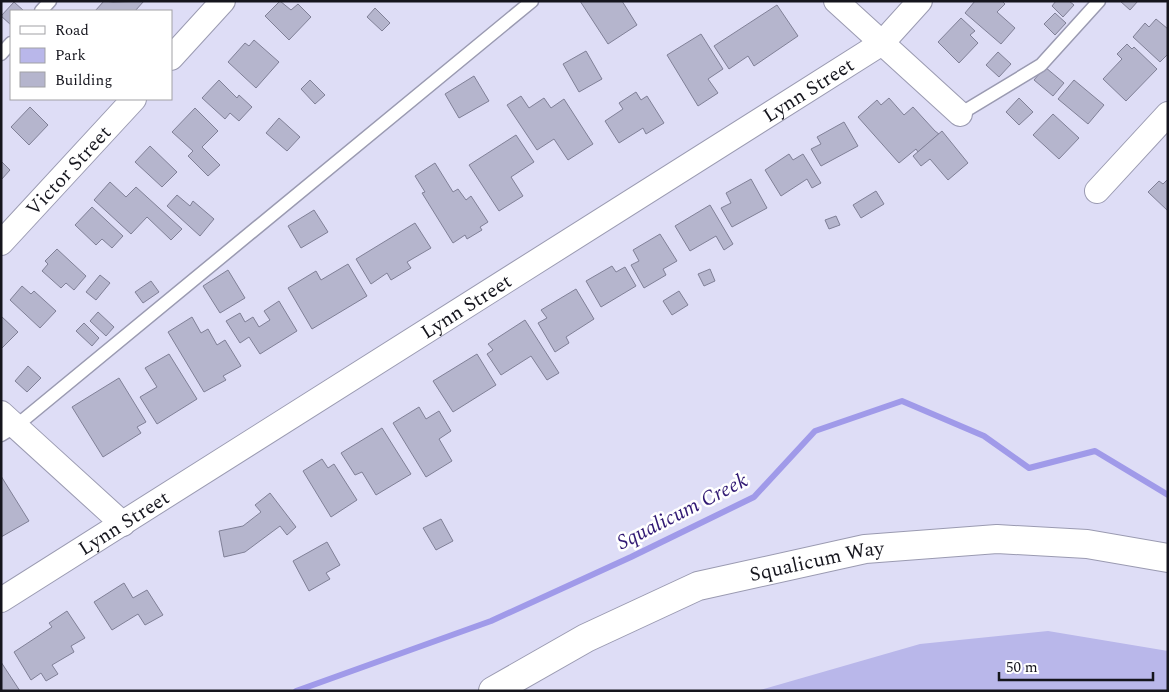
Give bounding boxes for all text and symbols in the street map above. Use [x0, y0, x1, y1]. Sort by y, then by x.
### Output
legend [10, 10, 172, 100]
text: Road [55, 19, 89, 42]
text: Park [55, 44, 86, 67]
street label: Lynn Street [757, 50, 860, 131]
text: Building [55, 69, 112, 92]
street label: Victor Street [19, 119, 119, 223]
street label: Lynn Street [415, 267, 518, 347]
water label: Squalicum Creek [611, 465, 754, 559]
street label: Lynn Street [73, 483, 176, 564]
street label: Squalicum Way [747, 534, 886, 590]
scale bar [999, 650, 1153, 682]
text: 50 m [1006, 656, 1038, 679]

